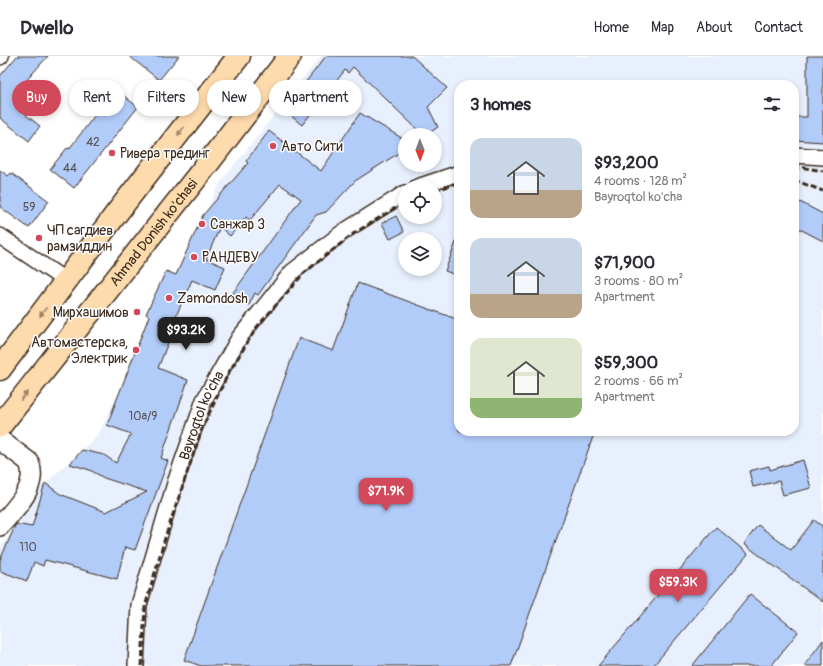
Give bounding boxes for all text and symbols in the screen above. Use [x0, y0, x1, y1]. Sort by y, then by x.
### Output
text: Dwello [20, 16, 73, 40]
text: Home [594, 19, 629, 36]
text: Map [651, 19, 674, 36]
text: About [696, 19, 732, 36]
text: Contact [754, 19, 803, 36]
chip: Buy [12, 80, 61, 116]
chip: Rent [69, 80, 125, 116]
chip: Filters [133, 80, 199, 116]
chip: New [207, 80, 261, 116]
chip: Apartment [269, 80, 362, 116]
icon: filters [761, 93, 783, 115]
text: 3 homes [470, 94, 531, 115]
one-way arrow [177, 126, 185, 137]
north arrow [398, 128, 442, 172]
map controls [398, 128, 442, 276]
house number: 42 [86, 135, 100, 150]
place label: Авто Сити [281, 138, 343, 155]
marker: Авто Сити [268, 141, 278, 151]
place label: Ривера трединг [120, 145, 210, 162]
marker: Ривера трединг [107, 148, 117, 158]
text: $93,200 [594, 152, 659, 173]
icon: home [502, 154, 550, 202]
house number: 44 [63, 161, 77, 176]
text: 4 rooms · 128 m² [594, 173, 687, 189]
street label: Ahmad Donish ko'chasi [106, 175, 201, 289]
button: locate [398, 180, 442, 224]
text: Bayroqtol ko'cha [594, 189, 682, 205]
house number: 59 [23, 200, 35, 215]
place label: Санжар 3 [210, 216, 265, 233]
marker: Санжар 3 [197, 219, 207, 229]
place label: ЧП сагдиев рамзиддин [47, 222, 113, 255]
button: layers [398, 232, 442, 276]
marker: ЧП сагдиев рамзиддин [34, 233, 44, 243]
place label: РАНДЕВУ [202, 249, 260, 266]
marker: РАНДЕВУ [189, 252, 199, 262]
text: $71,900 [594, 252, 655, 273]
icon: home [502, 254, 550, 302]
text: 3 rooms · 80 m² [594, 273, 683, 289]
text: Apartment [594, 289, 655, 305]
place label: Zamondosh [177, 290, 248, 307]
marker: Zamondosh [164, 293, 174, 303]
place label: Мирхашимов [53, 304, 129, 321]
one-way arrow [39, 307, 47, 318]
marker: Мирхашимов [132, 307, 142, 317]
pin: $93.2K [153, 317, 219, 351]
text: $93.2K [167, 322, 205, 338]
place label: Автомастерска, Электрик [31, 334, 128, 367]
marker: Автомастерска, Электрик [131, 345, 141, 355]
text: $59,300 [594, 352, 658, 373]
icon: home [502, 354, 550, 402]
street label: Bayroqtol ko'cha [175, 368, 227, 462]
text: 2 rooms · 66 m² [594, 373, 683, 389]
text: Apartment [594, 389, 655, 405]
one-way arrow [20, 390, 29, 401]
house number: 10a/9 [129, 409, 157, 424]
pin: $71.9K [353, 478, 419, 512]
text: $71.9K [368, 483, 404, 499]
house number: 110 [19, 540, 37, 555]
pin: $59.3K [645, 569, 711, 603]
text: $59.3K [659, 574, 697, 590]

